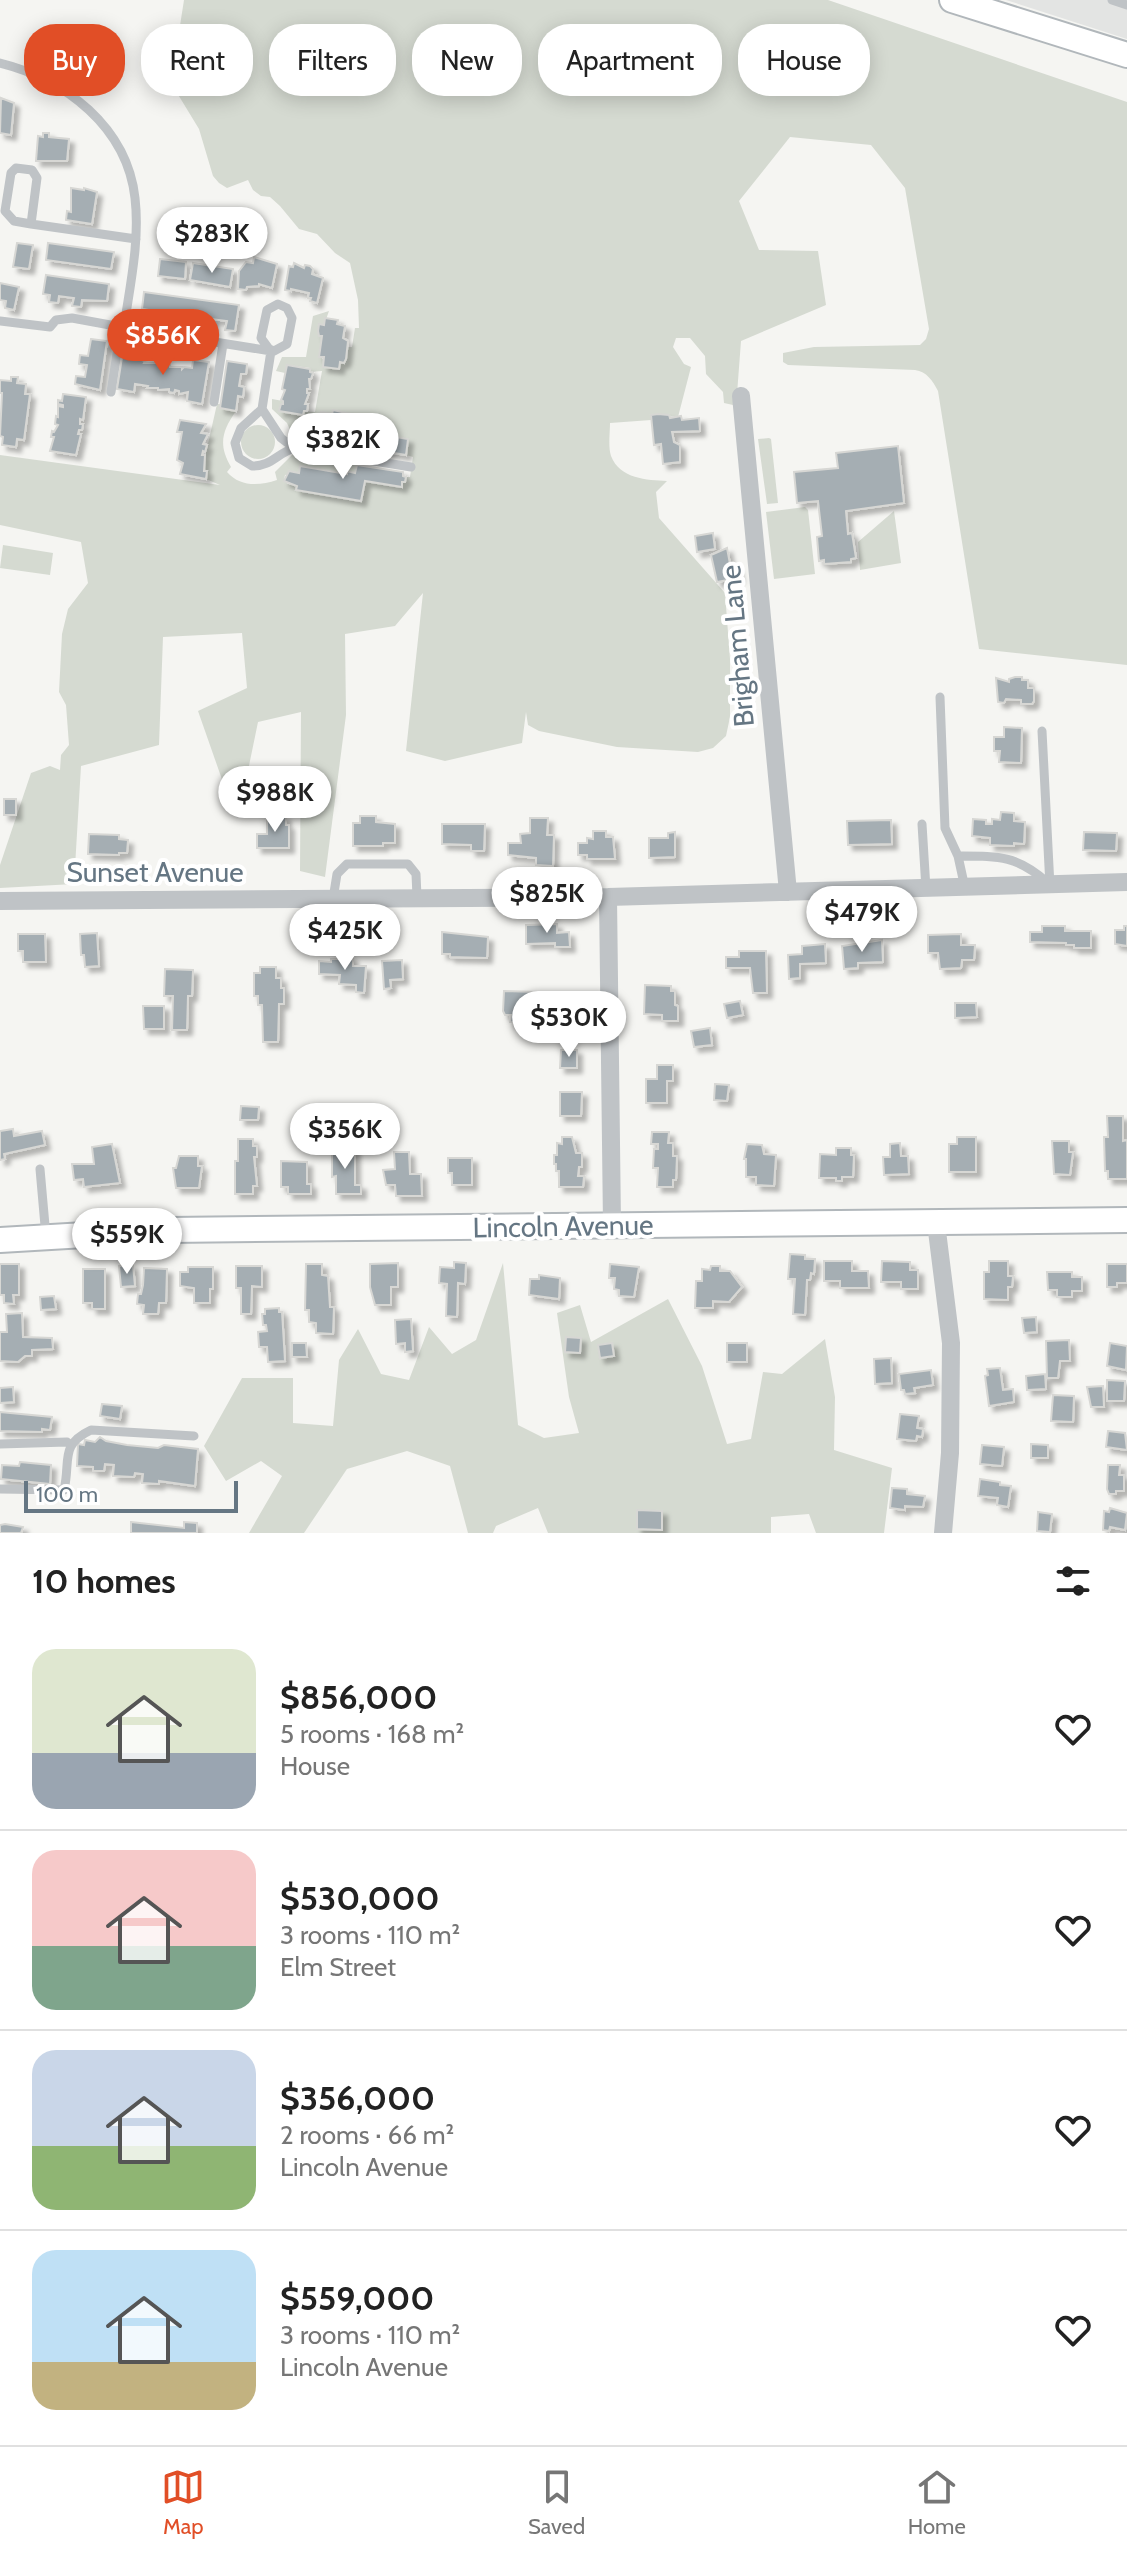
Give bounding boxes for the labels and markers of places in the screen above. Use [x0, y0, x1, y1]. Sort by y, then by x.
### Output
pin: $283K [156, 207, 268, 275]
pin: $856K [107, 309, 219, 377]
pin: $382K [287, 413, 399, 481]
pin: $988K [219, 766, 331, 834]
pin: $825K [491, 867, 603, 935]
pin: $479K [806, 886, 918, 954]
pin: $425K [289, 904, 401, 972]
pin: $530K [513, 991, 625, 1059]
pin: $356K [289, 1103, 401, 1171]
pin: $559K [71, 1208, 183, 1276]

